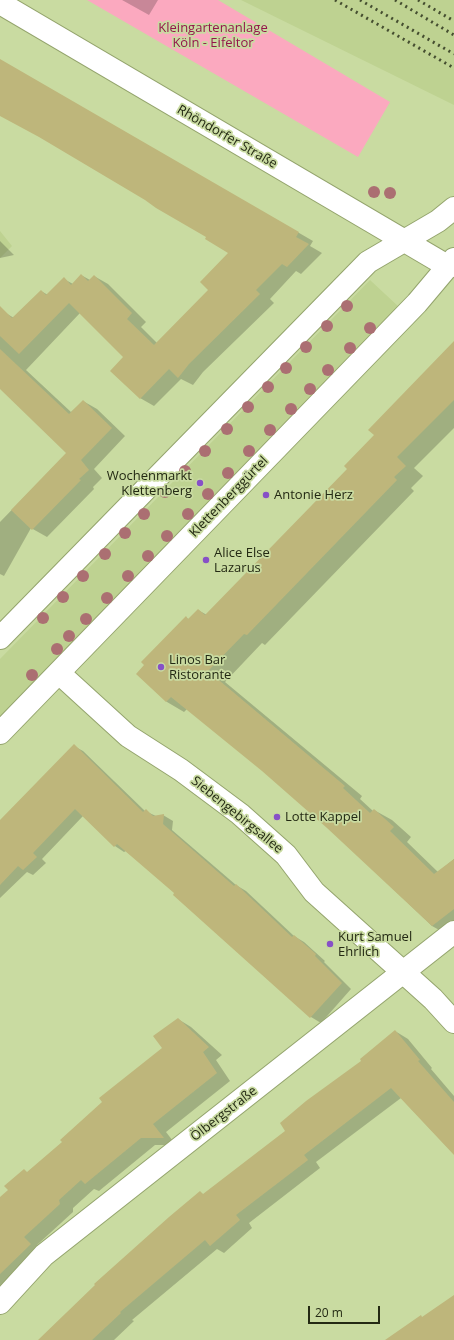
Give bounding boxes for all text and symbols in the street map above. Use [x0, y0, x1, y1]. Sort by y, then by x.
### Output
park label: Kleingartenanlage Köln - Eifeltor [158, 20, 268, 51]
street label: Rhöndorfer Straße [174, 102, 280, 172]
street label: Klettenberggürtel [186, 453, 272, 541]
place label: Wochenmarkt Klettenberg [107, 468, 192, 499]
marker: Wochenmarkt Klettenberg [195, 478, 205, 488]
place label: Antonie Herz [274, 487, 353, 503]
marker: Antonie Herz [261, 490, 271, 500]
place label: Alice Else Lazarus [214, 545, 270, 576]
marker: Alice Else Lazarus [201, 555, 211, 565]
place label: Linos Bar Ristorante [169, 652, 231, 683]
marker: Linos Bar Ristorante [156, 662, 166, 672]
street label: Siebengebirgsallee [188, 773, 286, 857]
place label: Lotte Kappel [285, 809, 361, 825]
marker: Lotte Kappel [272, 812, 282, 822]
place label: Kurt Samuel Ehrlich [338, 929, 412, 960]
marker: Kurt Samuel Ehrlich [325, 939, 335, 949]
street label: Ölbergstraße [188, 1083, 260, 1145]
scale bar [310, 1298, 382, 1324]
text: 20 m [315, 1304, 343, 1321]

